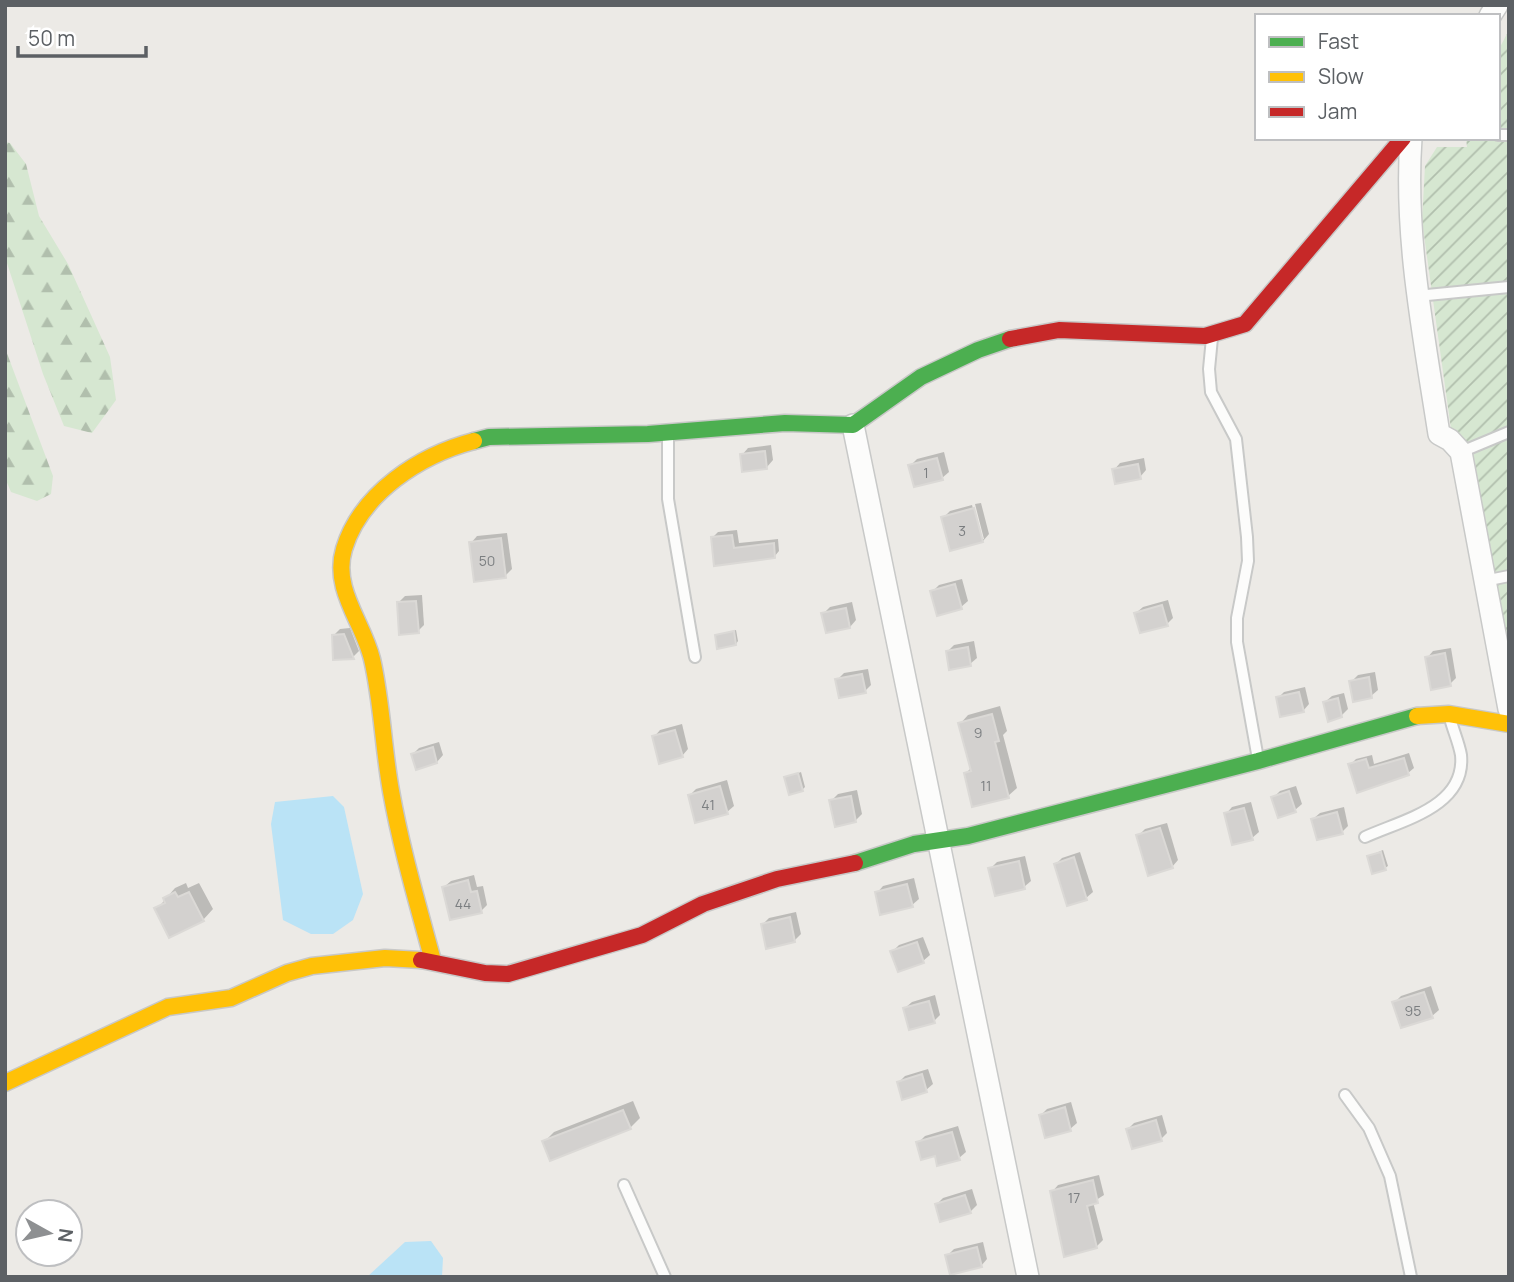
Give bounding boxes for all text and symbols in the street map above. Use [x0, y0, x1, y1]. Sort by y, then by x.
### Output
scale bar [18, 14, 145, 58]
legend [1255, 14, 1500, 140]
text: 50 m [28, 24, 75, 52]
text: Fast [1318, 27, 1359, 55]
text: Slow [1318, 62, 1364, 90]
text: Jam [1318, 97, 1357, 125]
house number: 1 [923, 463, 929, 482]
house number: 3 [958, 521, 966, 540]
house number: 50 [479, 551, 495, 570]
house number: 9 [974, 723, 982, 742]
house number: 11 [981, 776, 991, 795]
house number: 41 [701, 795, 715, 814]
house number: 44 [455, 894, 471, 913]
house number: 95 [1405, 1001, 1421, 1020]
house number: 17 [1068, 1188, 1080, 1207]
north arrow [14, 1198, 84, 1268]
text: N [52, 1227, 80, 1244]

